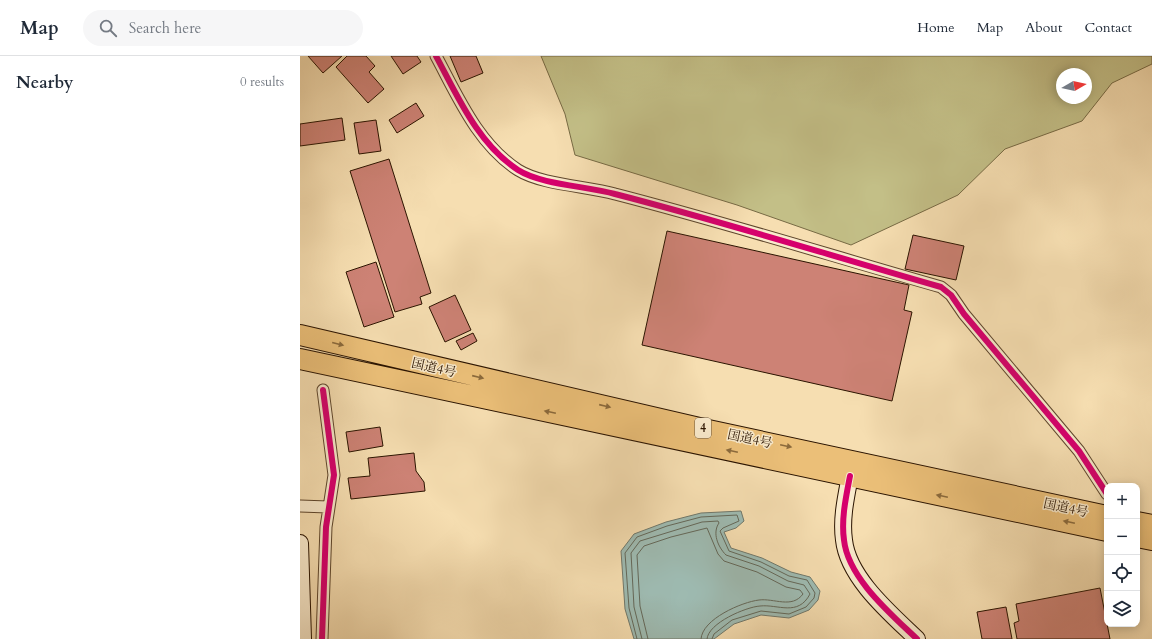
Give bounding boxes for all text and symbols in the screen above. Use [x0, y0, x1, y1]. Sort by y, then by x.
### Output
search box [83, 10, 363, 46]
text: Map [20, 15, 59, 41]
icon: search [97, 17, 119, 39]
text: Search here [129, 18, 201, 38]
text: Home [917, 18, 955, 37]
text: Map [977, 18, 1003, 37]
text: About [1025, 18, 1062, 37]
text: Contact [1084, 18, 1132, 37]
north arrow [1056, 68, 1092, 104]
text: Nearby [16, 71, 73, 94]
text: 0 results [240, 73, 284, 91]
one-way arrow [332, 341, 344, 347]
street label: 国道4号 [409, 354, 458, 382]
one-way arrow [472, 374, 484, 380]
one-way arrow [599, 403, 611, 409]
one-way arrow [544, 408, 557, 414]
road number: 4 [695, 418, 711, 438]
street label: 国道4号 [726, 425, 774, 453]
one-way arrow [780, 444, 792, 450]
one-way arrow [726, 448, 738, 454]
map controls [1104, 483, 1140, 627]
button: + [1104, 483, 1140, 519]
one-way arrow [936, 492, 948, 498]
street label: 国道4号 [1042, 494, 1090, 522]
one-way arrow [1063, 519, 1075, 525]
button: − [1104, 519, 1140, 555]
button: locate [1104, 555, 1140, 591]
button: layers [1104, 591, 1140, 627]

